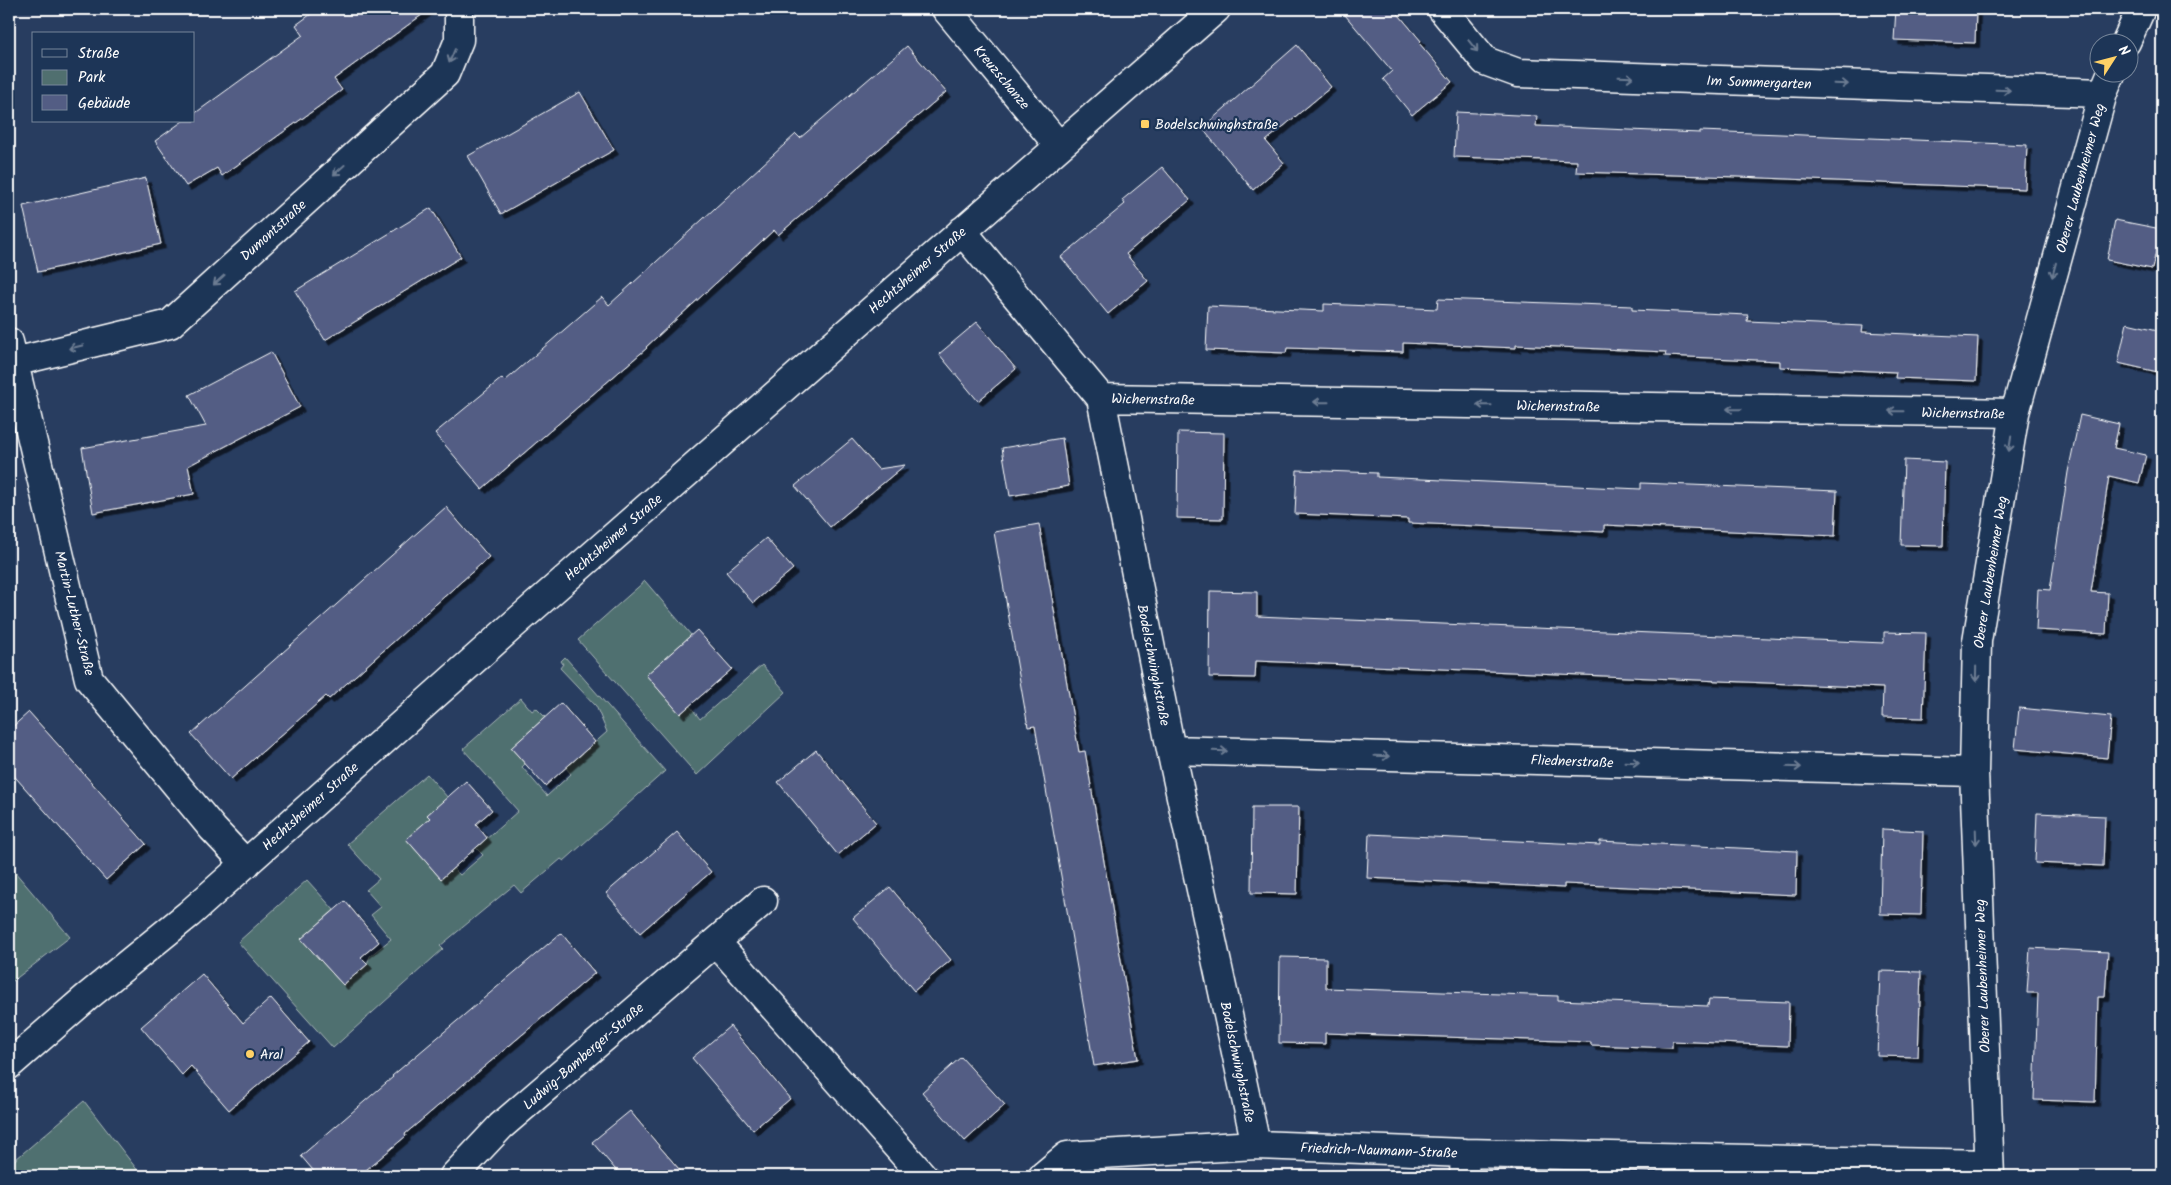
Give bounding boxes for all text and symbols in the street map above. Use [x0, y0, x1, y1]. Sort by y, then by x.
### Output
legend [32, 32, 195, 122]
north arrow [2088, 32, 2138, 82]
one-way arrow [1467, 40, 1478, 53]
street label: Kreuzschanze [968, 41, 1035, 115]
text: N [2112, 41, 2135, 61]
text: Straße [78, 42, 120, 66]
one-way arrow [447, 48, 457, 63]
text: Park [78, 66, 106, 90]
street label: Im Sommergarten [1706, 70, 1812, 96]
one-way arrow [1618, 72, 1634, 82]
one-way arrow [1833, 80, 1849, 89]
one-way arrow [1995, 85, 2011, 95]
text: Gebäude [78, 92, 131, 116]
street label: Oberer Laubenheimer Weg [2050, 101, 2112, 256]
place label: Bodelschwinghstraße [1155, 114, 1279, 136]
marker: Bodelschwinghstraße [1139, 118, 1151, 130]
one-way arrow [332, 164, 345, 176]
street label: Dumontstraße [235, 194, 312, 267]
street label: Hechtsheimer Straße [864, 221, 972, 320]
one-way arrow [2049, 262, 2059, 278]
one-way arrow [212, 274, 225, 286]
one-way arrow [69, 343, 85, 352]
street label: Wichernstraße [1111, 388, 1196, 412]
street label: Wichernstraße [1516, 395, 1601, 419]
one-way arrow [1314, 397, 1330, 407]
one-way arrow [1476, 400, 1492, 409]
street label: Wichernstraße [1921, 402, 2006, 426]
one-way arrow [1726, 404, 1742, 414]
one-way arrow [1888, 407, 1904, 416]
one-way arrow [2004, 436, 2014, 452]
street label: Hechtsheimer Straße [560, 488, 668, 587]
street label: Oberer Laubenheimer Weg [1968, 494, 2014, 650]
street label: Martin-Luther-Straße [48, 548, 100, 679]
street label: Bodelschwinghstraße [1130, 603, 1176, 728]
one-way arrow [1972, 666, 1981, 682]
one-way arrow [1211, 746, 1227, 756]
street label: Fliednerstraße [1530, 750, 1614, 774]
one-way arrow [1374, 751, 1390, 760]
street label: Hechtsheimer Straße [257, 757, 365, 856]
one-way arrow [1624, 758, 1640, 767]
one-way arrow [1786, 762, 1802, 772]
one-way arrow [1972, 828, 1981, 844]
street label: Oberer Laubenheimer Weg [1969, 899, 1997, 1053]
street label: Ludwig-Bamberger-Straße [518, 997, 650, 1116]
street label: Bodelschwinghstraße [1213, 1000, 1261, 1125]
place label: Aral [260, 1044, 284, 1066]
marker: Aral [244, 1048, 256, 1060]
street label: Friedrich-Naumann-Straße [1300, 1137, 1459, 1165]

